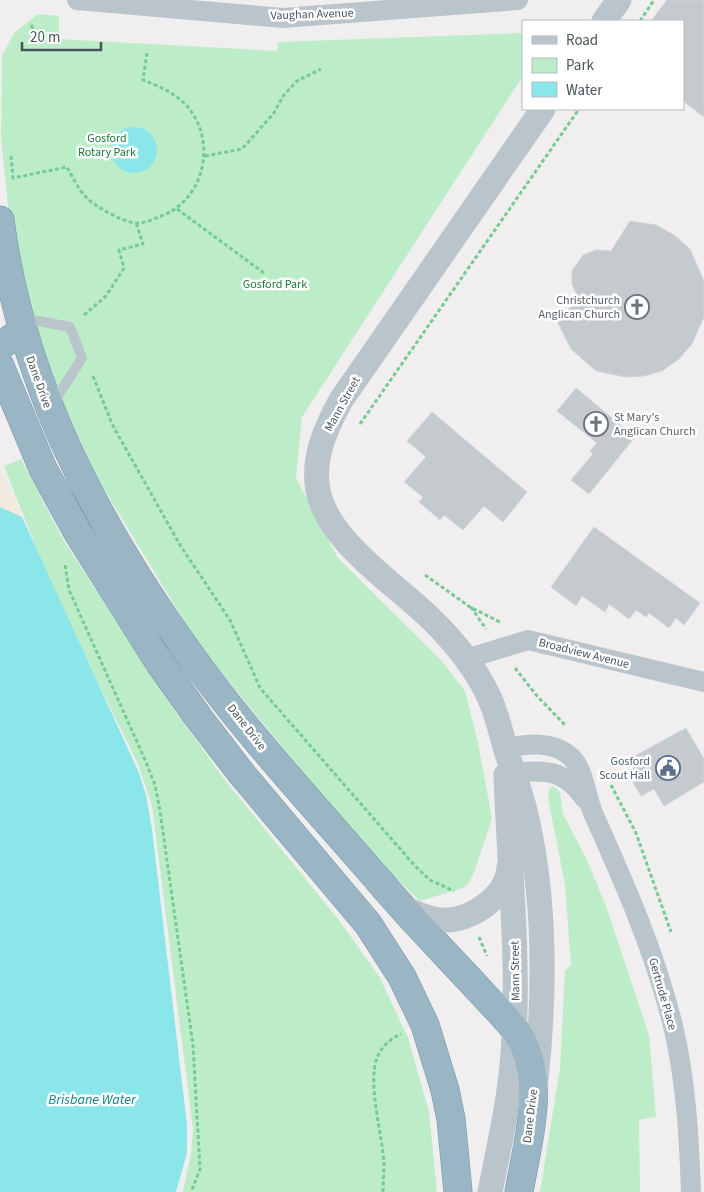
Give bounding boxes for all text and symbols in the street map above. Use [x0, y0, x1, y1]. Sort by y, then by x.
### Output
street label: Vaughan Avenue [270, 5, 354, 24]
scale bar [22, 20, 101, 52]
legend [522, 20, 684, 110]
text: 20 m [30, 27, 60, 48]
text: Road [566, 30, 598, 51]
text: Park [566, 55, 595, 76]
text: Water [566, 80, 603, 101]
park label: Gosford Rotary Park [78, 130, 136, 161]
park label: Gosford Park [243, 276, 307, 293]
place label: Christchurch Anglican Church [539, 292, 620, 323]
church icon: Christchurch Anglican Church [624, 294, 650, 320]
street label: Dane Drive [21, 354, 56, 411]
street label: Mann Street [320, 374, 365, 435]
place label: St Mary's Anglican Church [614, 409, 695, 440]
church icon: St Mary's Anglican Church [583, 411, 609, 437]
street label: Broadview Avenue [537, 634, 631, 673]
street label: Dane Drive [223, 701, 270, 754]
place label: Gosford Scout Hall [599, 753, 650, 784]
public building icon: Gosford Scout Hall [655, 755, 681, 781]
street label: Mann Street [506, 941, 525, 1001]
street label: Gertrude Place [644, 956, 681, 1032]
street label: Dane Drive [519, 1088, 542, 1144]
water label: Brisbane Water [48, 1090, 137, 1110]

